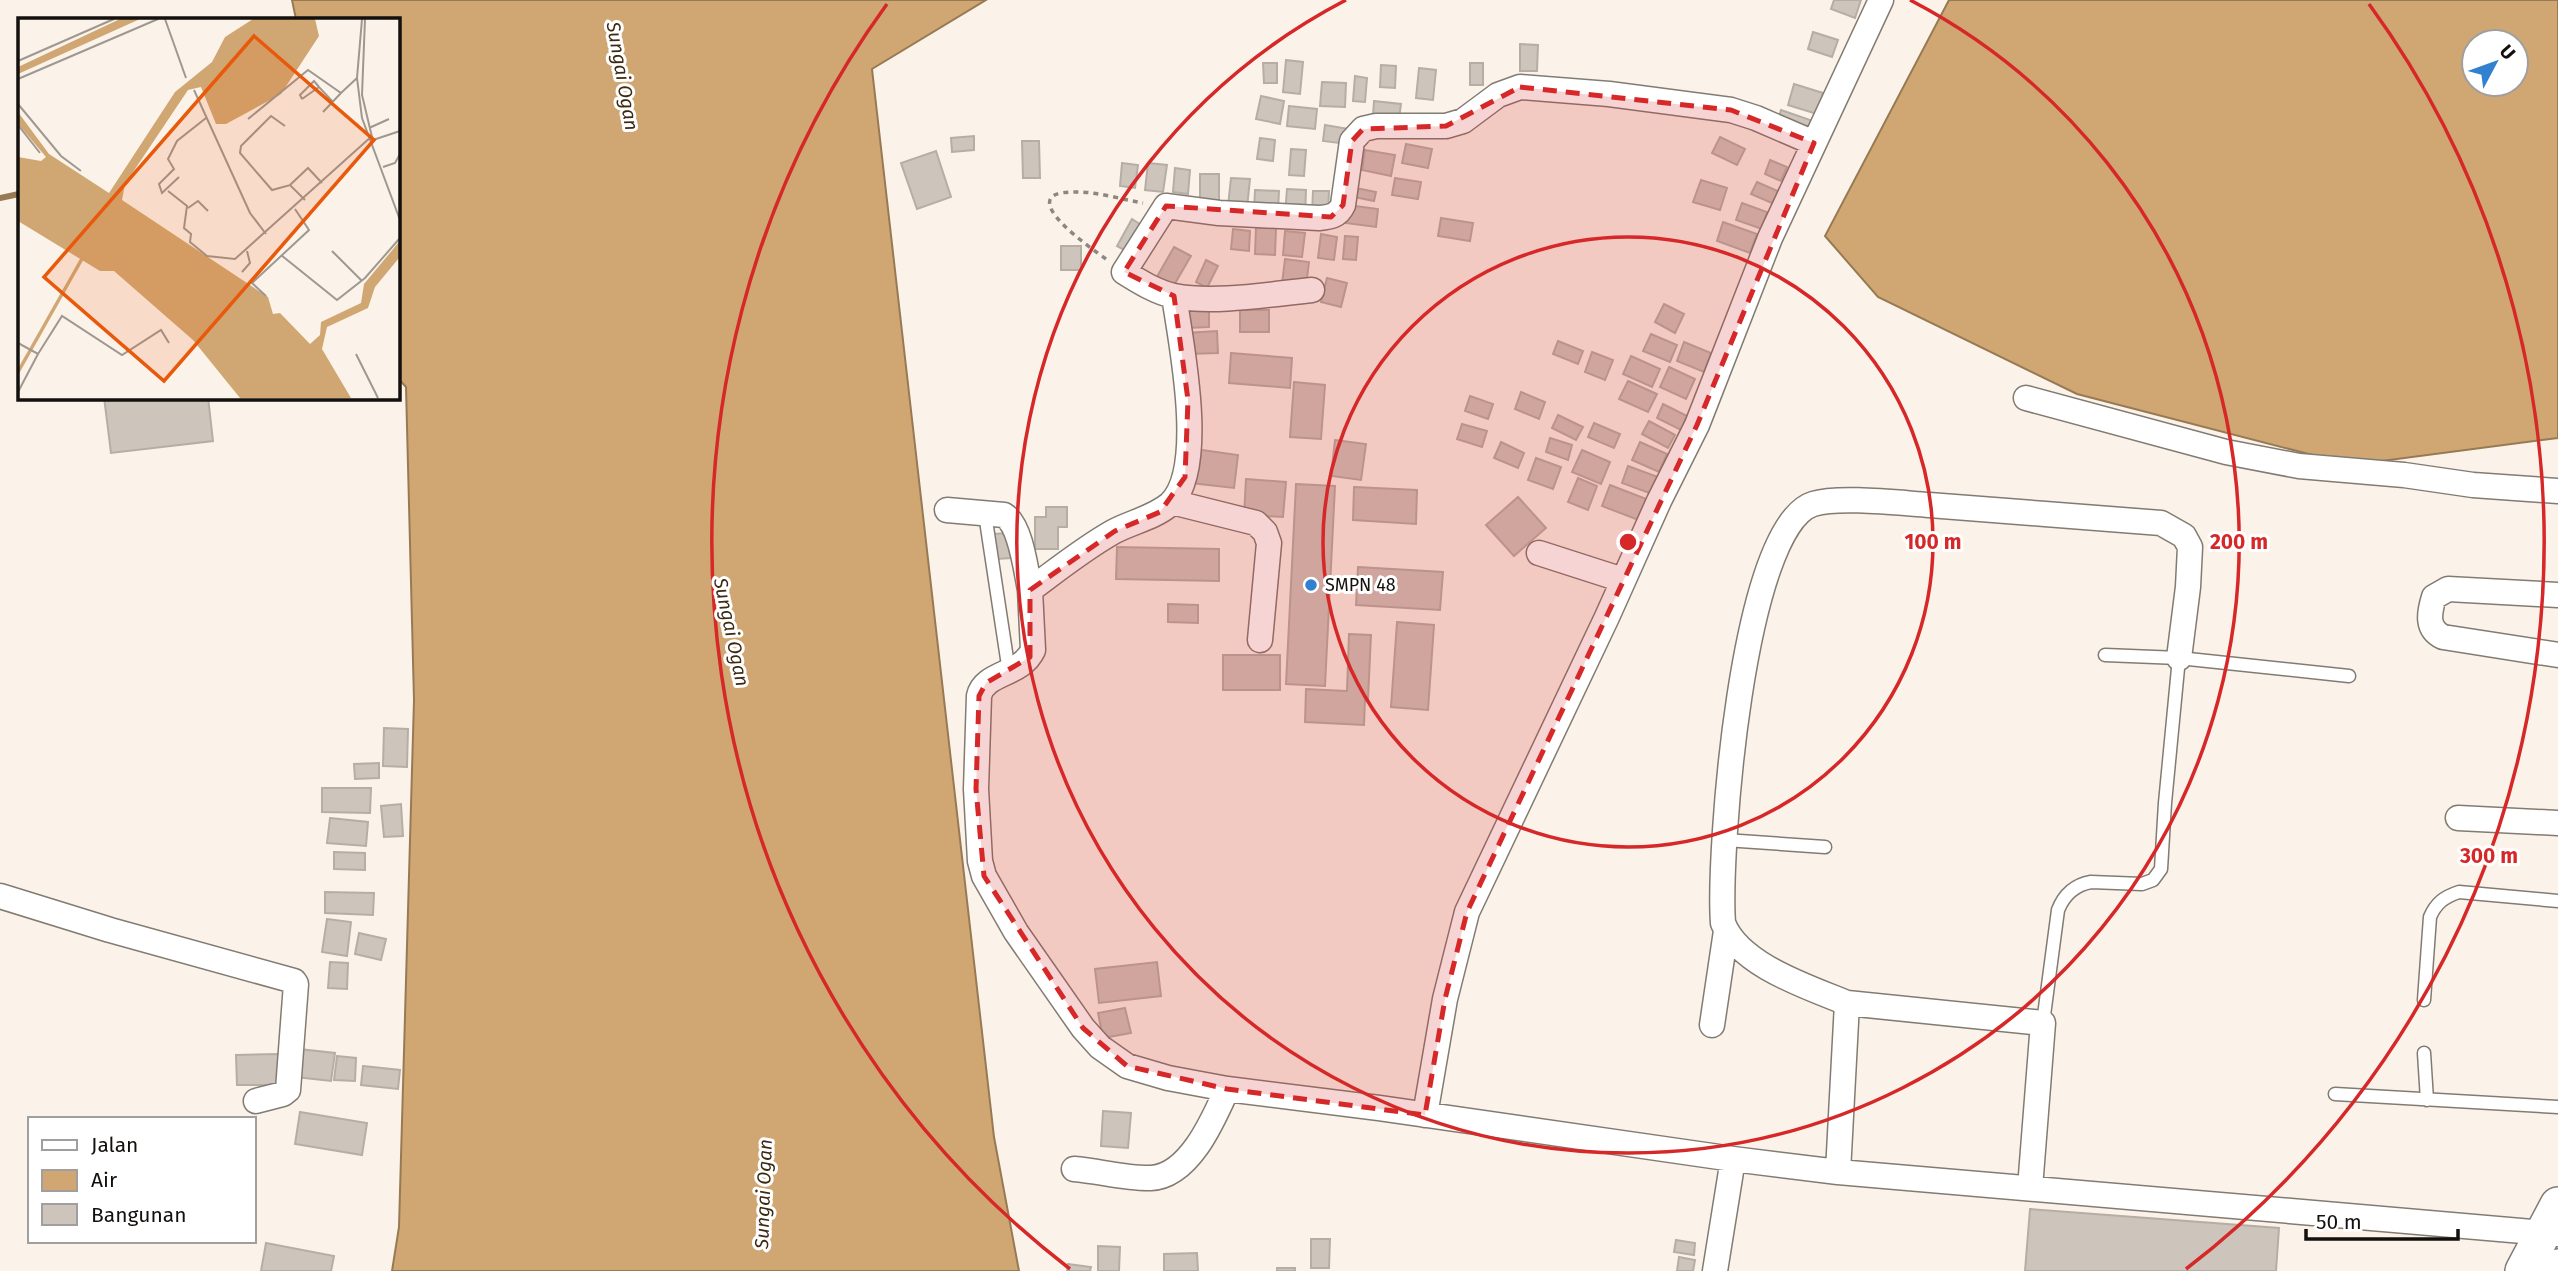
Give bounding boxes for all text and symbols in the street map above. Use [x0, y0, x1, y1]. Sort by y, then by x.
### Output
inset map [18, 18, 399, 399]
water label: Sungai Ogan [601, 19, 643, 132]
north arrow [2460, 28, 2530, 98]
text: U [2495, 40, 2520, 64]
text: 100 m [1904, 529, 1962, 555]
text: 200 m [2210, 529, 2268, 555]
centre of rings [1616, 530, 1640, 554]
place label: SMPN 48 [1325, 574, 1396, 596]
water label: Sungai Ogan [709, 575, 754, 688]
marker: SMPN 48 [1303, 577, 1319, 593]
text: 300 m [2459, 843, 2518, 869]
legend [28, 1117, 256, 1243]
text: Jalan [91, 1132, 138, 1158]
water label: Sungai Ogan [750, 1139, 777, 1250]
text: Air [91, 1167, 117, 1193]
scale bar [2306, 1198, 2458, 1242]
text: Bangunan [91, 1202, 186, 1228]
text: 50 m [2316, 1209, 2362, 1235]

